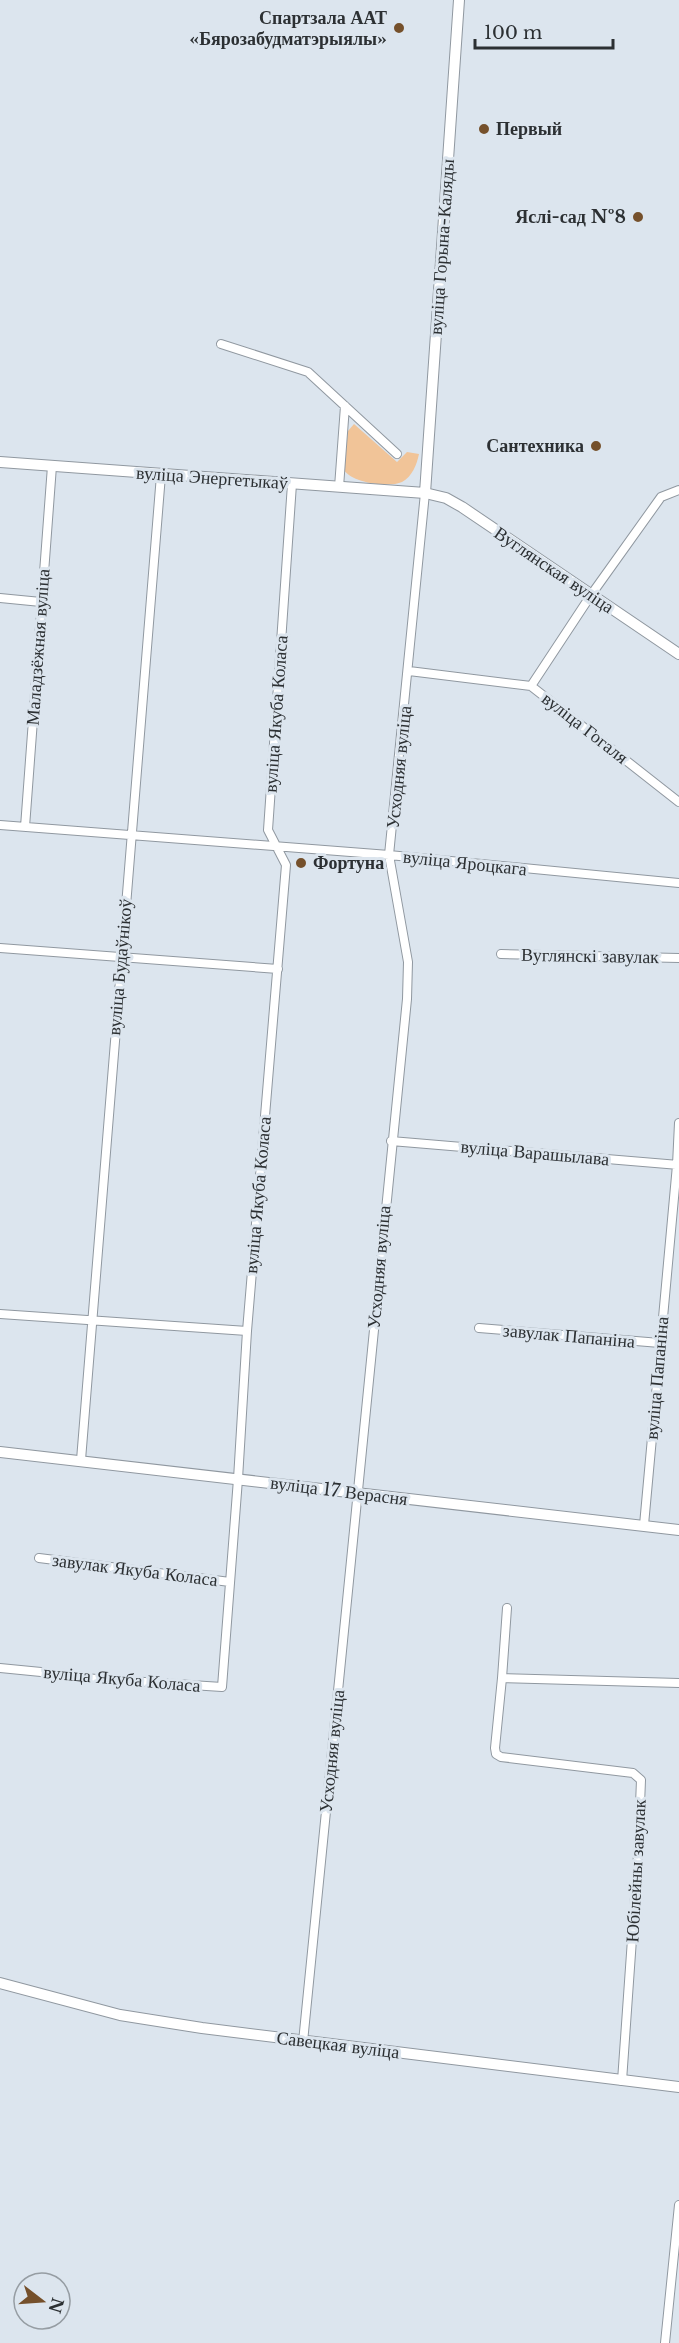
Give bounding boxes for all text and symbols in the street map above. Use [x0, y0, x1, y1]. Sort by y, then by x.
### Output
place label: Спартзала ААТ «Бярозабудматэрыялы» [189, 7, 387, 50]
scale bar [475, 12, 613, 50]
marker: Спартзала ААТ «Бярозабудматэрыялы» [392, 21, 406, 35]
text: 100 m [484, 22, 542, 44]
place label: Первый [496, 118, 562, 140]
marker: Первый [477, 122, 491, 136]
street label: вуліца Горына-Каляды [425, 158, 459, 336]
place label: Яслі-сад №8 [515, 206, 626, 228]
marker: Яслі-сад №8 [631, 210, 645, 224]
place label: Сантехника [486, 435, 584, 457]
marker: Сантехника [589, 439, 603, 453]
street label: вуліца Энергетыкаў [135, 462, 289, 494]
street label: Вуглянская вуліца [490, 522, 618, 618]
street label: Маладзёжная вуліца [22, 568, 54, 726]
street label: вуліца Якуба Коласа [260, 635, 292, 793]
street label: вуліца Гогаля [537, 687, 633, 769]
street label: Усходняя вуліца [382, 705, 416, 829]
street label: вуліца Яроцкага [402, 846, 528, 880]
place label: Фортуна [313, 852, 384, 874]
marker: Фортуна [294, 856, 308, 870]
street label: вуліца Будаўнікоў [103, 898, 137, 1036]
street label: Вуглянскі завулак [521, 944, 659, 968]
street label: вуліца Якуба Коласа [240, 1116, 276, 1274]
street label: вуліца Варашылава [460, 1136, 610, 1170]
street label: Усходняя вуліца [363, 1205, 395, 1329]
street label: вуліца Папаніна [641, 1316, 673, 1440]
street label: завулак Папаніна [502, 1319, 636, 1353]
street label: вуліца 17 Верасня [269, 1472, 409, 1510]
street label: завулак Якуба Коласа [51, 1549, 219, 1591]
street label: вуліца Якуба Коласа [43, 1661, 201, 1697]
street label: Усходняя вуліца [315, 1689, 349, 1813]
street label: Юбілейны завулак [621, 1799, 651, 1943]
street label: Савецкая вуліца [275, 2027, 401, 2063]
north arrow [12, 2271, 72, 2331]
text: N [45, 2295, 68, 2316]

